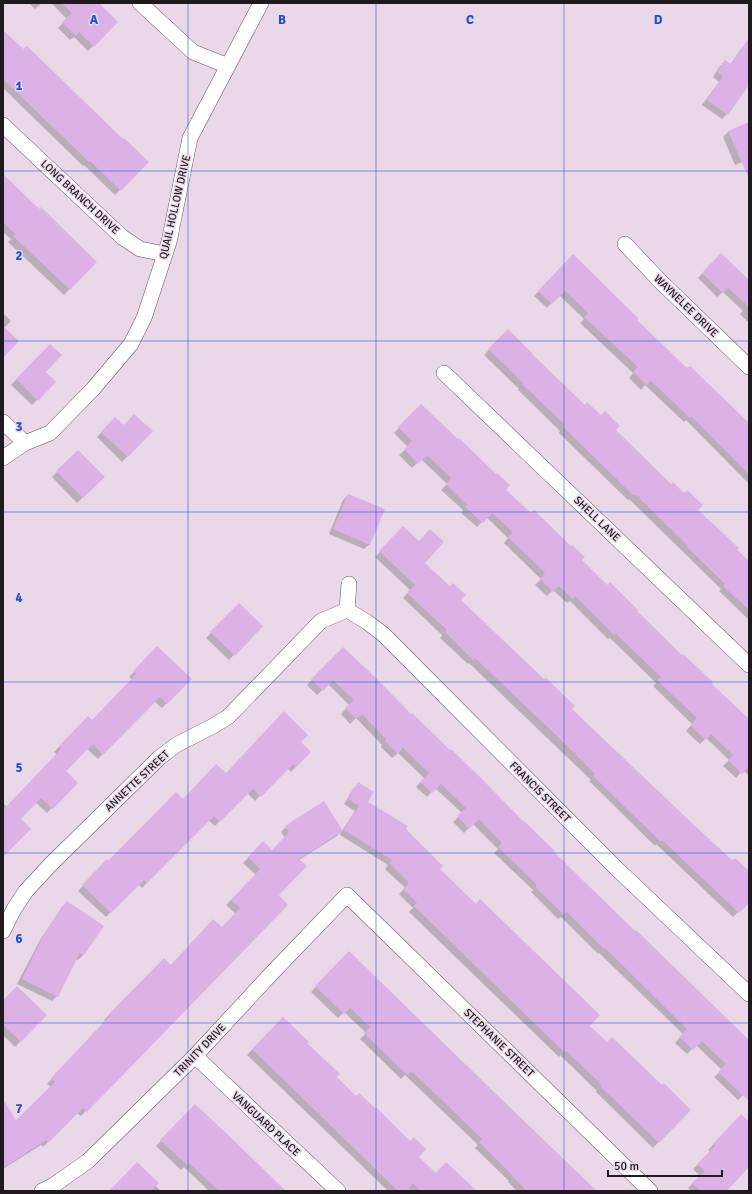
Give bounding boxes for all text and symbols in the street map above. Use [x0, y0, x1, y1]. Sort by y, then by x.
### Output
text: A [90, 12, 99, 28]
text: B [278, 12, 286, 28]
text: C [466, 12, 474, 28]
text: D [654, 12, 663, 28]
text: 1 [15, 78, 23, 94]
street label: QUAIL HOLLOW DRIVE [157, 154, 193, 260]
street label: LONG BRANCH DRIVE [38, 157, 122, 237]
text: 2 [15, 248, 23, 264]
street label: WAYNELEE DRIVE [651, 272, 721, 340]
text: 3 [15, 419, 23, 435]
street label: SHELL LANE [571, 494, 623, 544]
text: 4 [15, 590, 23, 606]
street label: ANNETTE STREET [102, 747, 172, 814]
street label: FRANCIS STREET [507, 759, 574, 826]
text: 5 [15, 760, 23, 776]
text: 6 [15, 931, 23, 947]
street label: STEPHANIE STREET [461, 1006, 537, 1080]
street label: TRINITY DRIVE [171, 1021, 229, 1079]
street label: VANGUARD PLACE [229, 1089, 303, 1159]
text: 7 [15, 1101, 23, 1117]
scale bar [608, 1152, 722, 1178]
text: 50 m [614, 1159, 639, 1174]

